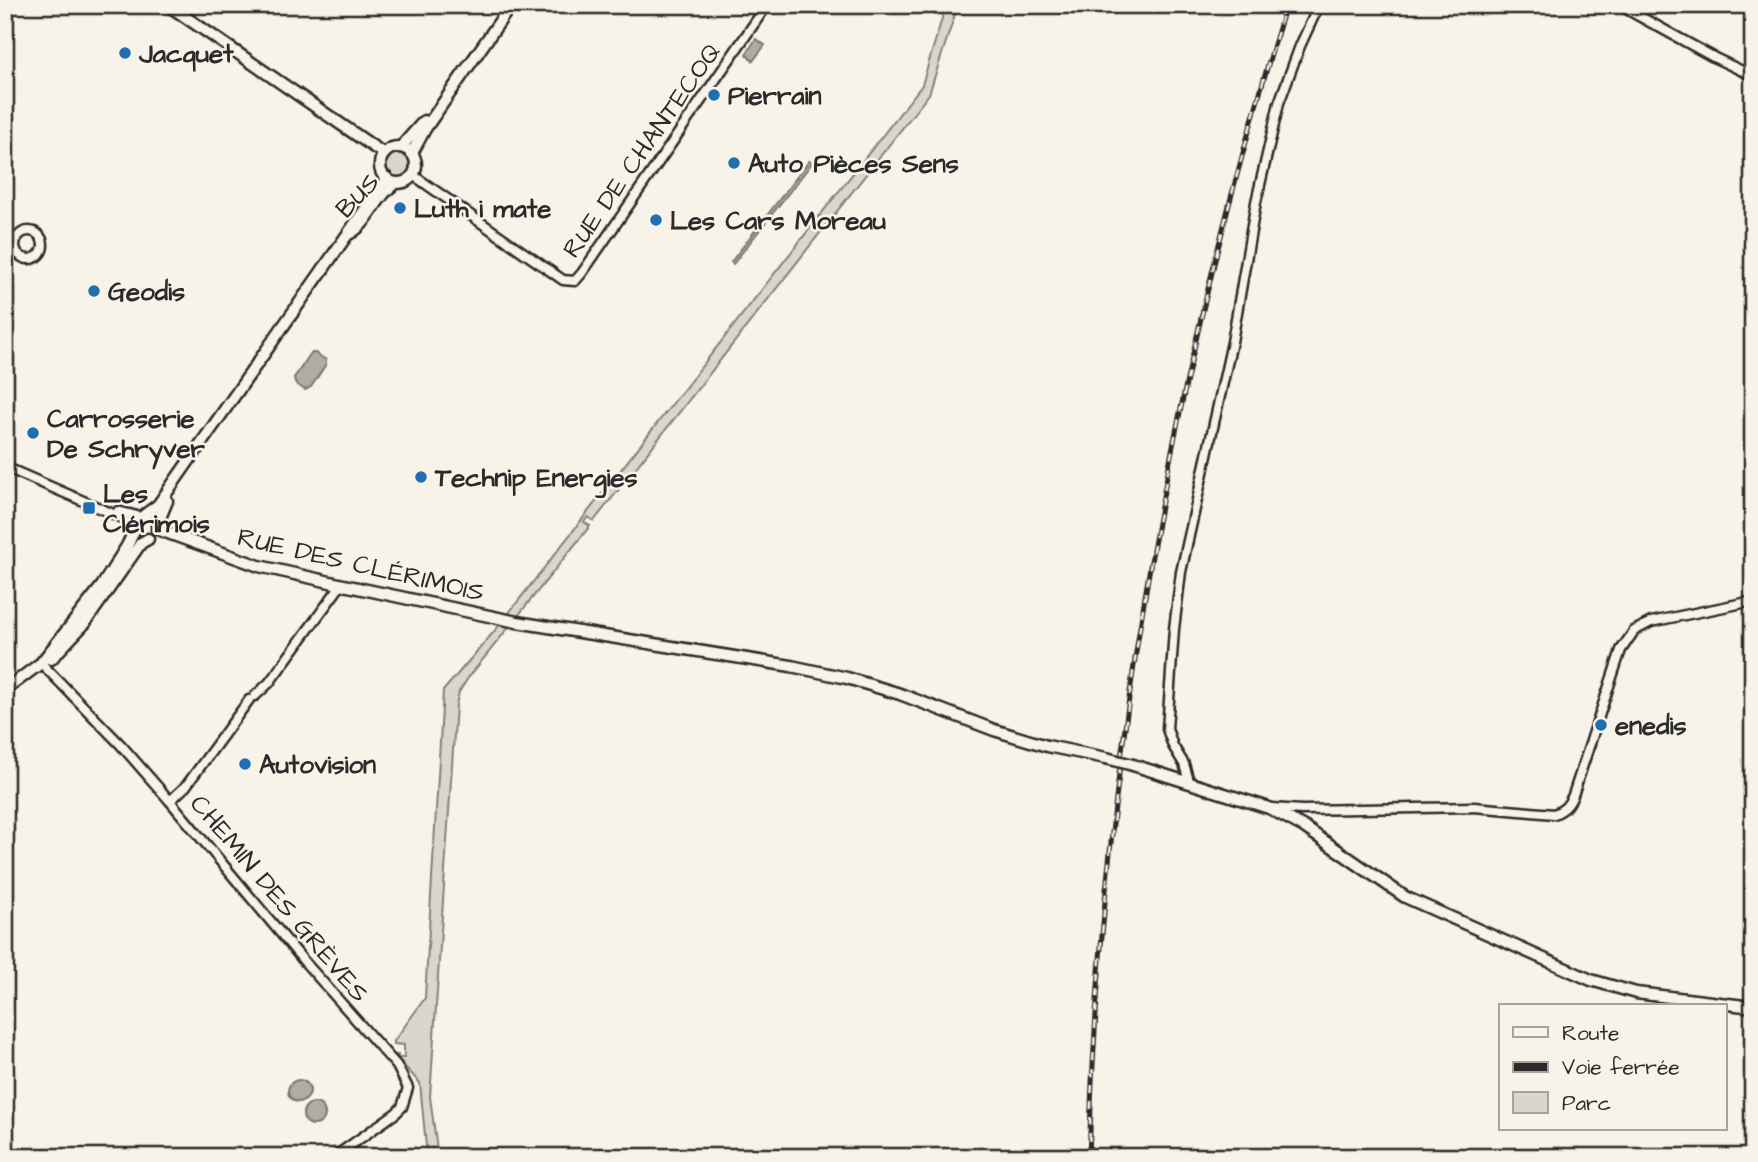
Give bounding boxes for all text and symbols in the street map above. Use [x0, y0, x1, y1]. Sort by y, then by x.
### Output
place label: Jacquet [138, 36, 234, 72]
street label: RUE DE CHANTECOQ [554, 36, 730, 265]
marker: Jacquet [117, 45, 133, 61]
place label: Pierrain [728, 78, 821, 114]
marker: Pierrain [706, 87, 722, 103]
place label: Auto Pièces Sens [748, 146, 959, 182]
marker: Auto Pièces Sens [726, 155, 742, 171]
street label: BUS [327, 165, 388, 226]
place label: Luth i mate [414, 191, 551, 227]
marker: Luth i mate [392, 200, 408, 216]
place label: Les Cars Moreau [670, 203, 886, 239]
marker: Les Cars Moreau [648, 212, 664, 228]
place label: Geodis [108, 274, 185, 310]
marker: Geodis [86, 283, 102, 299]
place label: Carrosserie De Schryver [47, 401, 206, 470]
marker: Carrosserie De Schryver [25, 425, 41, 441]
place label: Technip Energies [434, 460, 638, 499]
marker: Technip Energies [413, 469, 429, 485]
place label: Les Clérimois [103, 476, 210, 542]
marker: Les Clérimois [81, 500, 97, 516]
street label: RUE DES CLÉRIMOIS [234, 519, 488, 611]
place label: enedis [1615, 708, 1686, 744]
marker: enedis [1593, 717, 1609, 733]
place label: Autovision [259, 747, 376, 783]
marker: Autovision [237, 756, 253, 772]
street label: CHEMIN DES GRÈVES [181, 787, 377, 1010]
legend [1499, 1004, 1726, 1130]
text: Route [1562, 1019, 1619, 1048]
text: Voie ferrée [1562, 1053, 1680, 1082]
text: Parc [1562, 1089, 1611, 1118]

